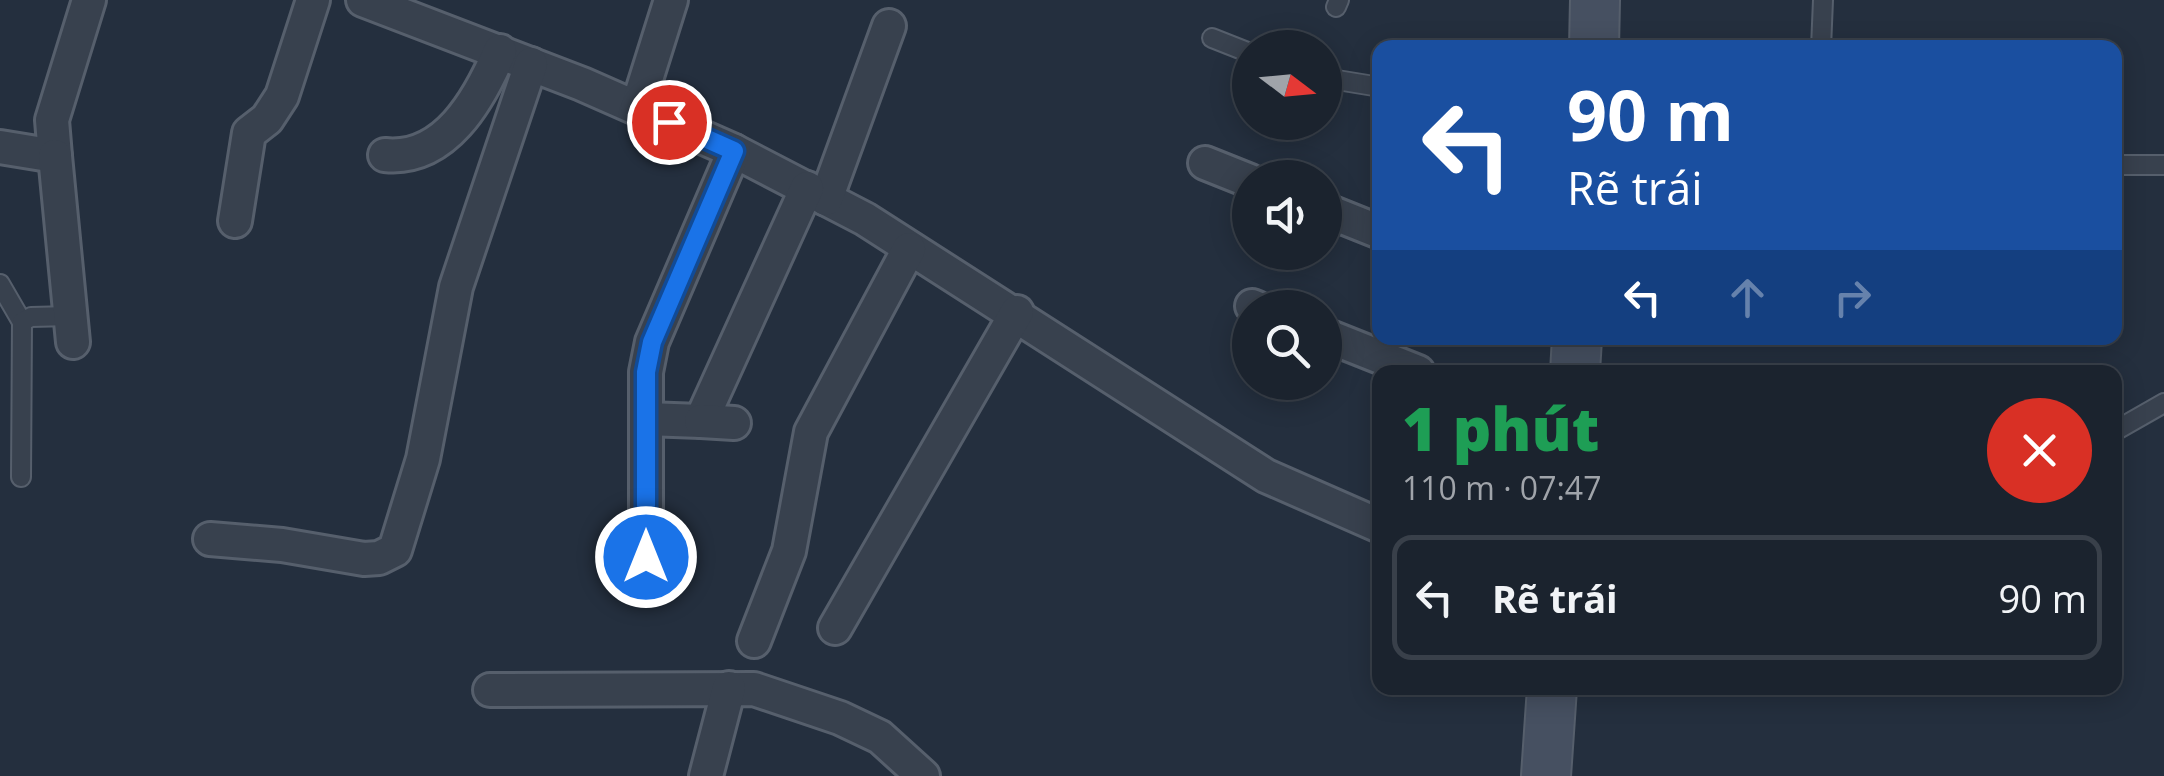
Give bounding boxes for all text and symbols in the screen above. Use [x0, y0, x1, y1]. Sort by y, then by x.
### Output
north arrow [1232, 30, 1342, 140]
map controls [1232, 30, 1342, 400]
text: 90 m [1567, 66, 1734, 162]
pin [627, 80, 712, 165]
icon: left [1402, 80, 1532, 210]
icon: arrive [642, 95, 697, 150]
text: Rẽ trái [1567, 157, 1703, 218]
button: sound [1232, 160, 1342, 270]
icon: left [1615, 270, 1670, 325]
icon: ahead [1720, 270, 1775, 325]
icon: right [1825, 270, 1880, 325]
button: search [1232, 290, 1342, 400]
text: 1 phút [1402, 387, 1599, 469]
button: close [1987, 398, 2092, 503]
text: 110 m · 07:47 [1402, 466, 1601, 509]
position arrow [594, 505, 698, 609]
icon: left [1407, 570, 1462, 625]
text: Rẽ trái [1492, 572, 1618, 624]
text: 90 m [1998, 572, 2087, 624]

